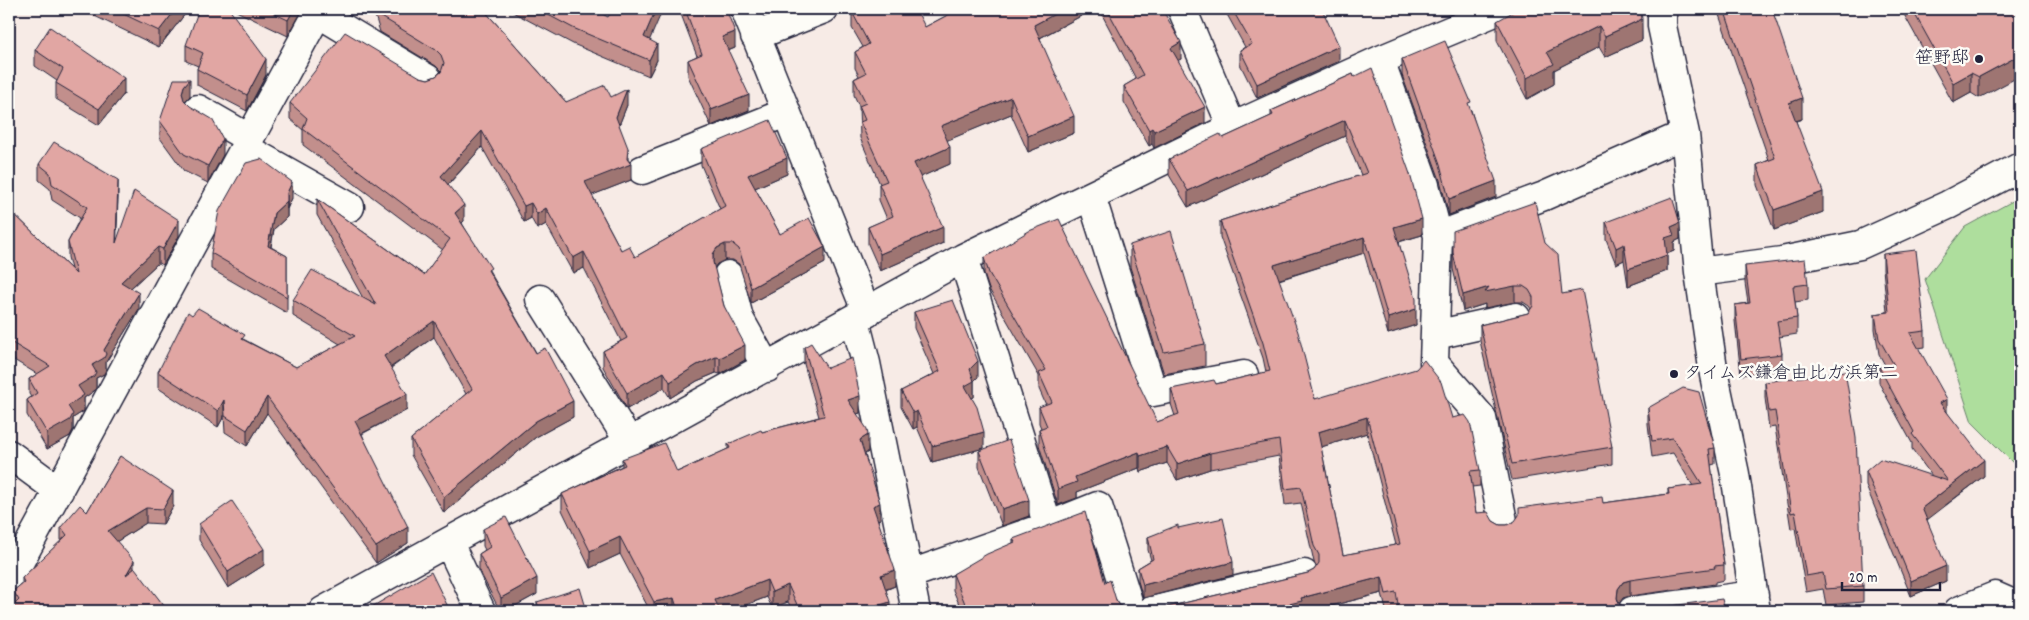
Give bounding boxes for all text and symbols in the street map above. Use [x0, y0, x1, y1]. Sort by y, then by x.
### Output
place label: 笹野邸 [1915, 47, 1969, 72]
marker: 笹野邸 [1973, 53, 1985, 65]
place label: タイムズ鎌倉由比ガ浜第二 [1684, 362, 1899, 387]
marker: タイムズ鎌倉由比ガ浜第二 [1668, 368, 1680, 380]
scale bar [1842, 560, 1939, 592]
text: 20 m [1849, 568, 1877, 590]

